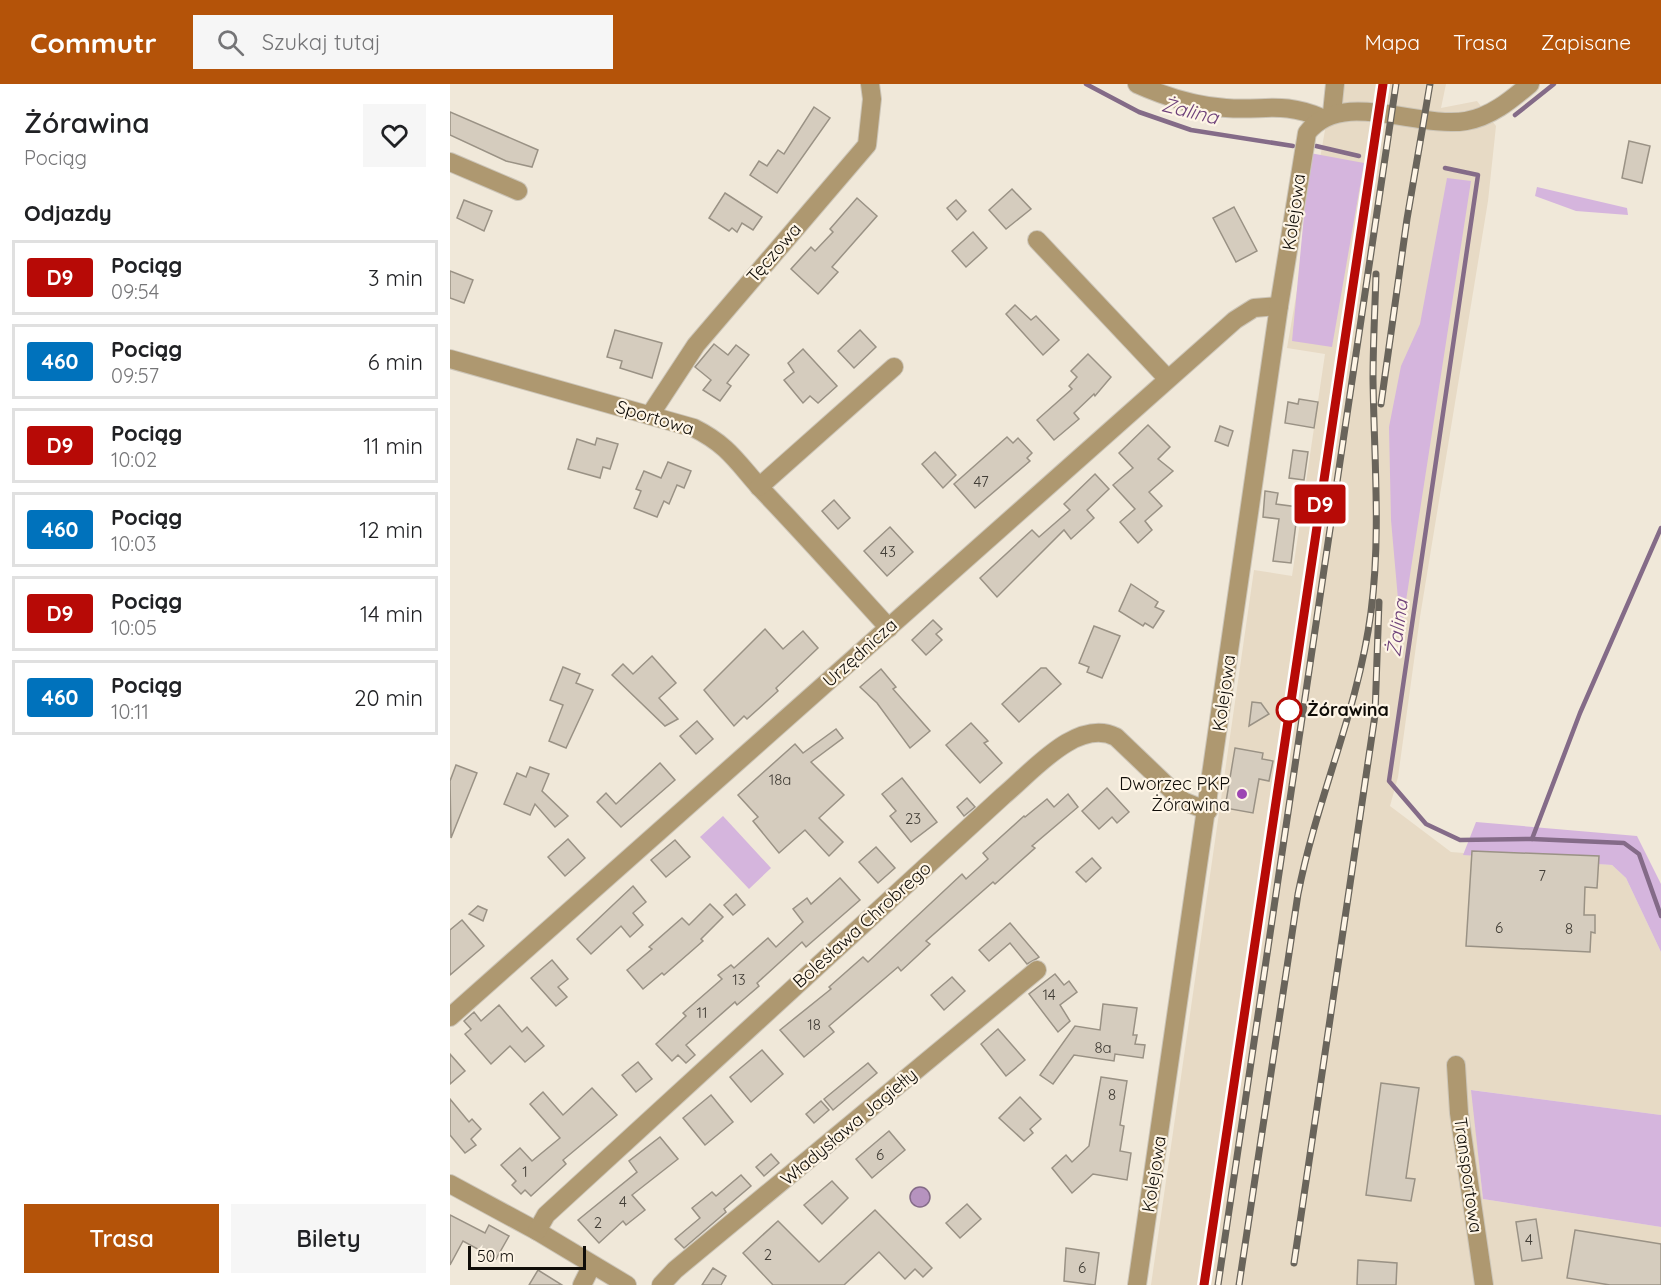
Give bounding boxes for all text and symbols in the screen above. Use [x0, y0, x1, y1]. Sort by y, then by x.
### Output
search box [193, 15, 613, 69]
text: Commutr [30, 25, 157, 60]
icon: search [214, 26, 247, 59]
text: Szukaj tutaj [262, 28, 381, 56]
text: Mapa [1365, 29, 1420, 55]
text: Trasa [1453, 29, 1508, 55]
text: Zapisane [1541, 29, 1631, 55]
water label: Żalina [1159, 91, 1223, 130]
button: heart [363, 104, 426, 167]
text: Żórawina [24, 105, 150, 140]
text: Pociąg [24, 145, 87, 170]
street label: Kolejowa [1277, 172, 1310, 252]
text: Odjazdy [24, 199, 112, 227]
street label: Tęczowa [741, 218, 806, 287]
text: Pociąg [111, 251, 182, 279]
text: D9 [47, 264, 73, 290]
text: 3 min [368, 264, 423, 292]
text: 09:54 [111, 279, 159, 304]
text: Pociąg [111, 335, 182, 363]
text: 460 [42, 348, 78, 374]
text: 6 min [368, 348, 423, 376]
text: 09:57 [111, 363, 159, 388]
street label: Sportowa [613, 395, 697, 440]
text: Pociąg [111, 419, 182, 447]
text: D9 [47, 432, 73, 458]
text: 11 min [363, 432, 423, 460]
text: 10:02 [111, 447, 157, 472]
house number: 47 [973, 472, 989, 491]
line badge: D9 [1293, 484, 1347, 524]
text: D9 [1307, 491, 1333, 517]
text: Pociąg [111, 503, 182, 531]
text: 460 [42, 516, 78, 542]
text: 12 min [359, 516, 423, 544]
text: 10:03 [111, 531, 156, 556]
house number: 43 [880, 542, 896, 561]
text: Pociąg [111, 587, 182, 615]
water label: Żalina [1380, 596, 1413, 658]
text: D9 [47, 600, 73, 626]
text: 14 min [360, 600, 423, 628]
street label: Urzędnicza [818, 613, 902, 692]
text: 10:05 [111, 615, 157, 640]
street label: Kolejowa [1207, 653, 1240, 733]
text: Pociąg [111, 671, 182, 699]
text: 460 [42, 684, 78, 710]
text: 20 min [354, 684, 423, 712]
marker: Żórawina [1276, 697, 1302, 723]
place label: Żórawina [1307, 698, 1389, 721]
text: 10:11 [111, 699, 149, 724]
house number: 18a [769, 770, 791, 789]
place label: Dworzec PKP Żórawina [1119, 772, 1230, 816]
marker: Dworzec PKP Żórawina [1235, 787, 1249, 801]
house number: 23 [905, 809, 921, 828]
street label: Bolesława Chrobrego [788, 856, 936, 993]
house number: 7 [1538, 866, 1546, 885]
house number: 6 [1495, 918, 1503, 937]
house number: 8 [1565, 919, 1573, 938]
house number: 13 [732, 970, 746, 989]
house number: 14 [1042, 985, 1056, 1004]
house number: 11 [696, 1003, 708, 1022]
house number: 18 [807, 1015, 821, 1034]
house number: 8a [1094, 1038, 1112, 1057]
street label: Władysława Jagiełły [776, 1063, 922, 1190]
house number: 8 [1108, 1085, 1116, 1104]
street label: Transportowa [1449, 1116, 1488, 1234]
street label: Kolejowa [1136, 1134, 1171, 1214]
house number: 6 [876, 1145, 884, 1164]
house number: 1 [522, 1162, 528, 1181]
house number: 4 [619, 1192, 627, 1211]
button: Trasa [24, 1204, 219, 1273]
button: Bilety [231, 1204, 426, 1273]
house number: 2 [594, 1213, 602, 1232]
house number: 4 [1525, 1230, 1533, 1249]
scale bar [468, 1243, 586, 1270]
house number: 2 [764, 1245, 772, 1264]
text: 50 m [477, 1246, 514, 1266]
house number: 6 [1078, 1258, 1086, 1277]

